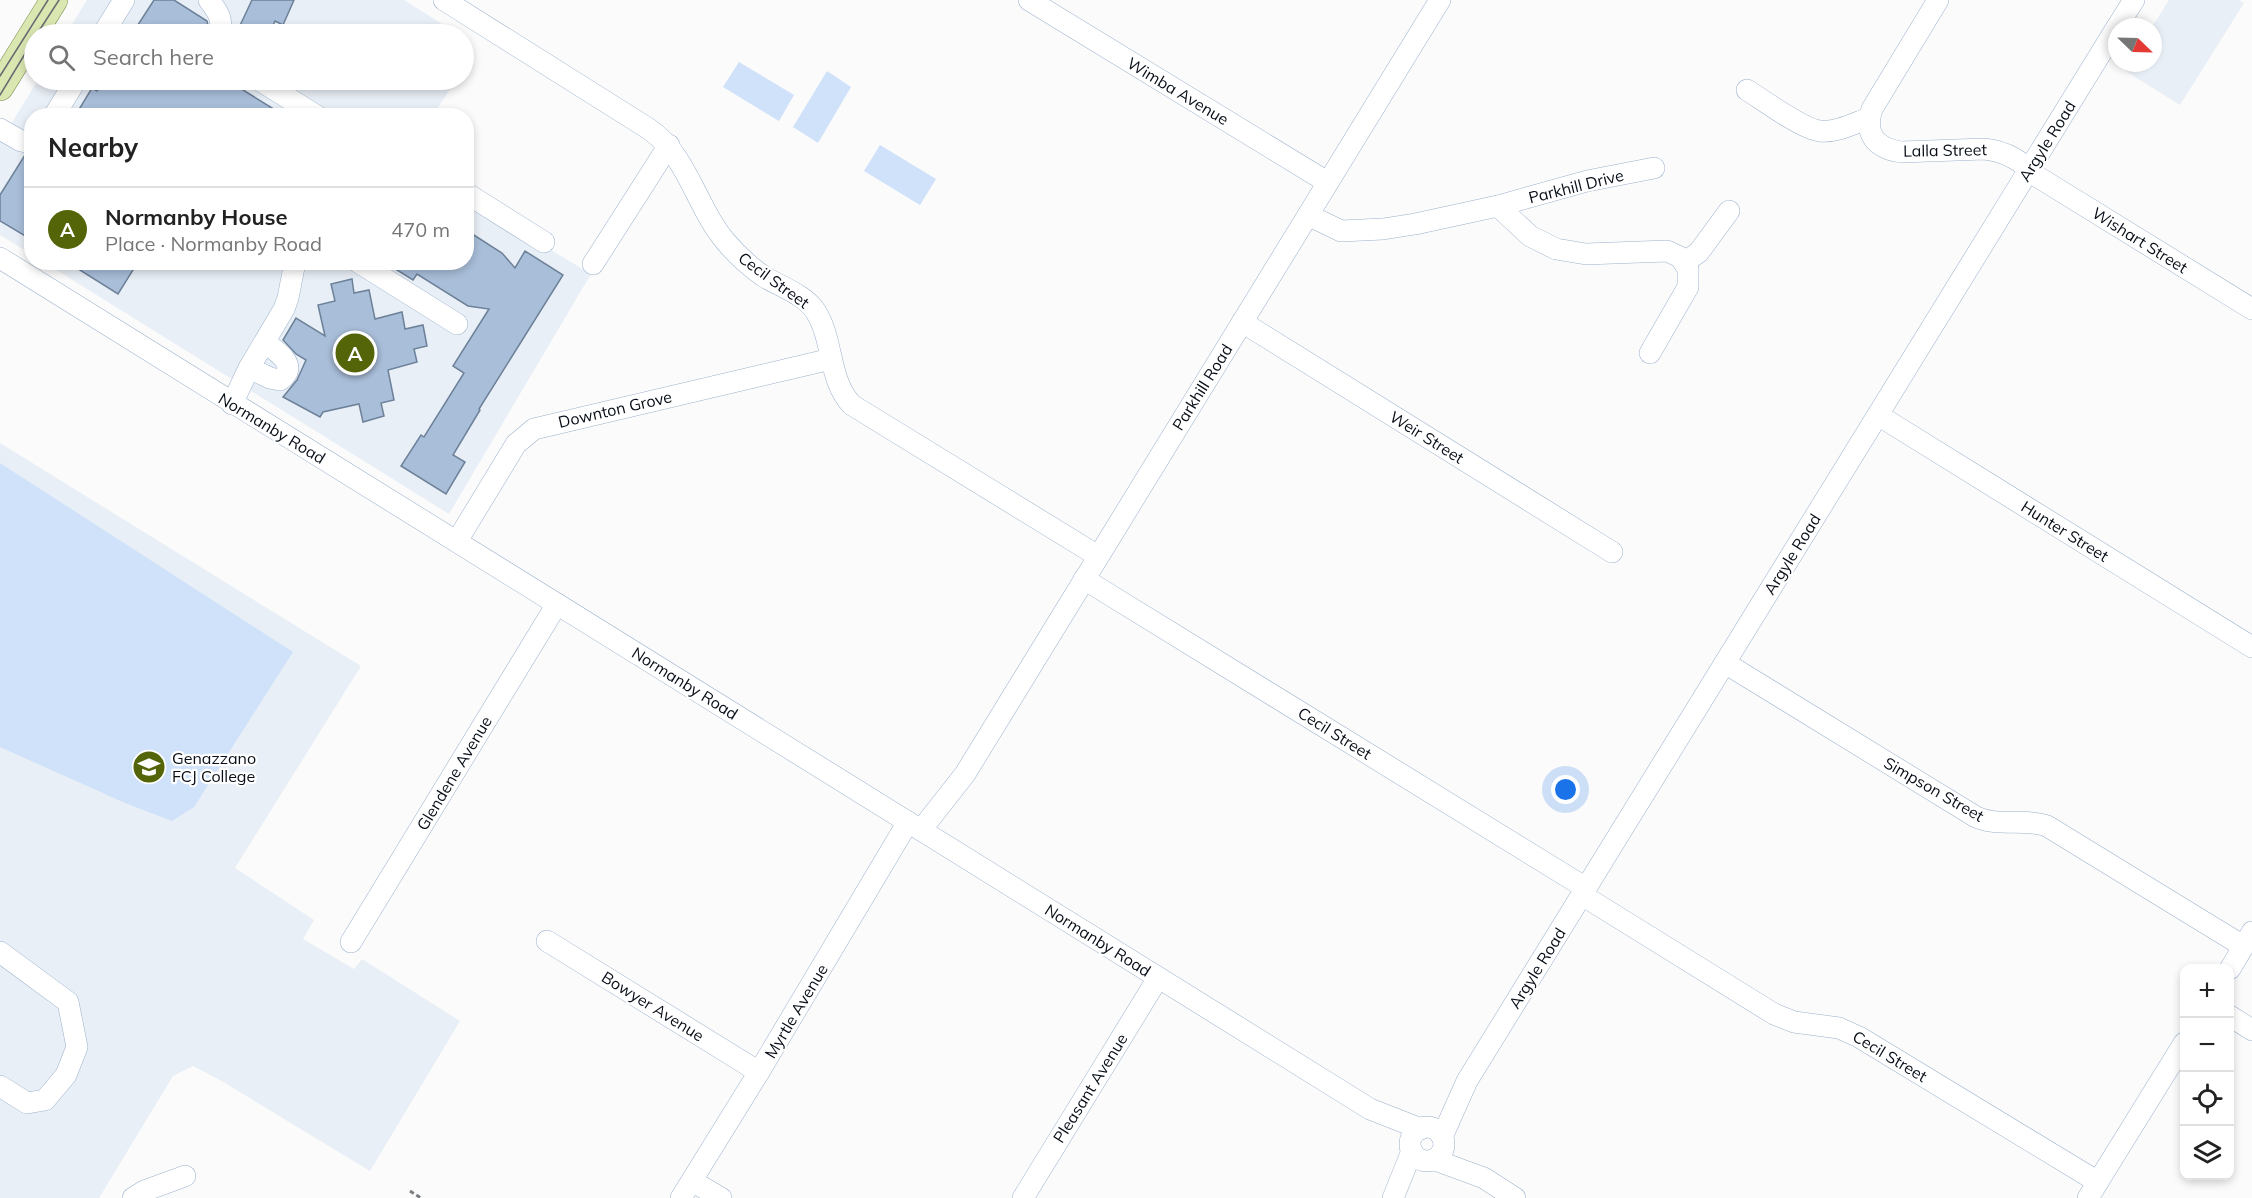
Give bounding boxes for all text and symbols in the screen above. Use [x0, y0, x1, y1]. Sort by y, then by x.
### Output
north arrow [2108, 18, 2162, 72]
search box [24, 24, 474, 90]
icon: search [45, 41, 78, 74]
text: Search here [93, 43, 214, 71]
street label: Wimba Avenue [1124, 53, 1232, 129]
street label: Argyle Road [2014, 97, 2080, 185]
text: Nearby [48, 131, 138, 164]
street label: Lalla Street [1903, 139, 1988, 161]
street label: Parkhill Drive [1526, 165, 1626, 207]
text: Normanby House [105, 203, 288, 231]
street label: Wishart Street [2089, 203, 2192, 278]
text: A [60, 217, 75, 242]
text: 470 m [391, 217, 450, 242]
text: Place · Normanby Road [105, 231, 322, 256]
street label: Cecil Street [735, 248, 814, 313]
pin: A [336, 330, 374, 376]
street label: Parkhill Road [1168, 340, 1236, 434]
street label: Downton Grove [556, 386, 674, 432]
street label: Normanby Road [215, 388, 329, 468]
street label: Weir Street [1386, 406, 1468, 468]
street label: Hunter Street [2018, 496, 2113, 566]
street label: Argyle Road [1759, 510, 1825, 598]
street label: Normanby Road [628, 642, 742, 724]
street label: Cecil Street [1294, 703, 1376, 764]
street label: Glendene Avenue [412, 712, 496, 834]
place label: Genazzano FCJ College [172, 748, 256, 786]
school or university icon: Genazzano FCJ College [131, 749, 167, 785]
street label: Simpson Street [1880, 752, 1988, 826]
your location [1551, 775, 1580, 804]
street label: Normanby Road [1041, 899, 1155, 981]
street label: Argyle Road [1504, 924, 1570, 1012]
street label: Myrtle Avenue [760, 960, 832, 1062]
map controls [2180, 964, 2234, 1180]
button: + [2180, 964, 2234, 1018]
street label: Bowyer Avenue [598, 967, 708, 1045]
button: − [2180, 1018, 2234, 1072]
street label: Cecil Street [1849, 1026, 1931, 1086]
street label: Pleasant Avenue [1048, 1030, 1132, 1146]
button: locate [2180, 1072, 2234, 1126]
button: layers [2180, 1126, 2234, 1180]

